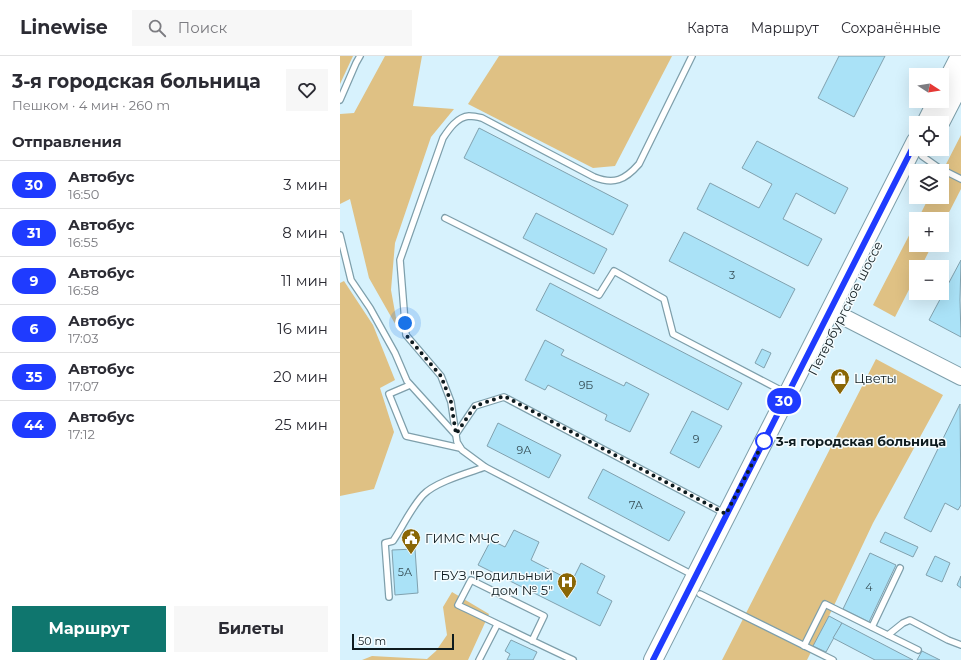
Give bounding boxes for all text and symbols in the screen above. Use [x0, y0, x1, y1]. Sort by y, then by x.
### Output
search box [132, 10, 412, 46]
text: Linewise [20, 16, 108, 39]
icon: search [146, 17, 168, 39]
text: Поиск [178, 18, 227, 37]
text: Карта [687, 19, 729, 37]
text: Маршрут [751, 19, 819, 37]
text: Сохранённые [841, 19, 941, 37]
north arrow [909, 68, 949, 108]
map controls [909, 68, 949, 300]
button: heart [286, 69, 328, 111]
text: 3-я городская больница [12, 70, 261, 93]
text: Пешком · 4 мин · 260 m [12, 97, 170, 113]
button: locate [909, 116, 949, 156]
text: Отправления [12, 132, 122, 151]
button: layers [909, 164, 949, 204]
text: Автобус [68, 167, 135, 186]
text: 3 мин [283, 175, 328, 194]
text: 30 [25, 176, 43, 194]
text: 16:50 [68, 186, 99, 202]
button: + [909, 212, 949, 252]
text: Автобус [68, 215, 135, 234]
text: 8 мин [282, 223, 328, 242]
text: 31 [27, 224, 41, 242]
text: 16:55 [68, 234, 98, 250]
street label: Петербургское шоссе [804, 238, 886, 378]
button: − [909, 260, 949, 300]
text: Автобус [68, 263, 135, 282]
house number: 3 [729, 268, 735, 282]
text: 11 мин [281, 271, 328, 290]
text: 9 [30, 272, 38, 290]
text: 16:58 [68, 282, 99, 298]
text: Автобус [68, 311, 135, 330]
your location [395, 313, 415, 333]
text: 16 мин [277, 319, 328, 338]
text: 6 [30, 320, 38, 338]
text: 17:03 [68, 330, 99, 346]
text: Автобус [68, 359, 135, 378]
text: 20 мин [273, 367, 328, 386]
shop icon: Цветы [829, 367, 851, 395]
text: 35 [26, 368, 42, 386]
place label: Цветы [854, 370, 897, 386]
text: 17:07 [68, 378, 99, 394]
house number: 9Б [579, 378, 593, 392]
line badge: 30 [766, 388, 802, 414]
text: 30 [775, 392, 793, 410]
text: Автобус [68, 407, 135, 426]
text: 25 мин [275, 415, 328, 434]
text: 44 [24, 416, 44, 434]
text: 17:12 [68, 426, 95, 442]
house number: 9 [693, 432, 700, 446]
marker: 3-я городская больница [755, 432, 773, 450]
place label: 3-я городская больница [775, 433, 946, 449]
house number: 9А [517, 443, 532, 457]
house number: 7А [629, 498, 644, 512]
public building icon: ГИМС МЧС [400, 527, 422, 555]
place label: ГИМС МЧС [425, 530, 500, 546]
house number: 5А [398, 565, 413, 579]
place label: ГБУЗ "Родильный дом № 5" [433, 567, 553, 598]
hospital icon: ГБУЗ "Родильный дом № 5" [556, 571, 578, 599]
house number: 4 [865, 580, 873, 594]
button: Маршрут [12, 606, 166, 652]
button: Билеты [174, 606, 328, 652]
scale bar [352, 632, 454, 651]
text: 50 m [358, 634, 386, 648]

